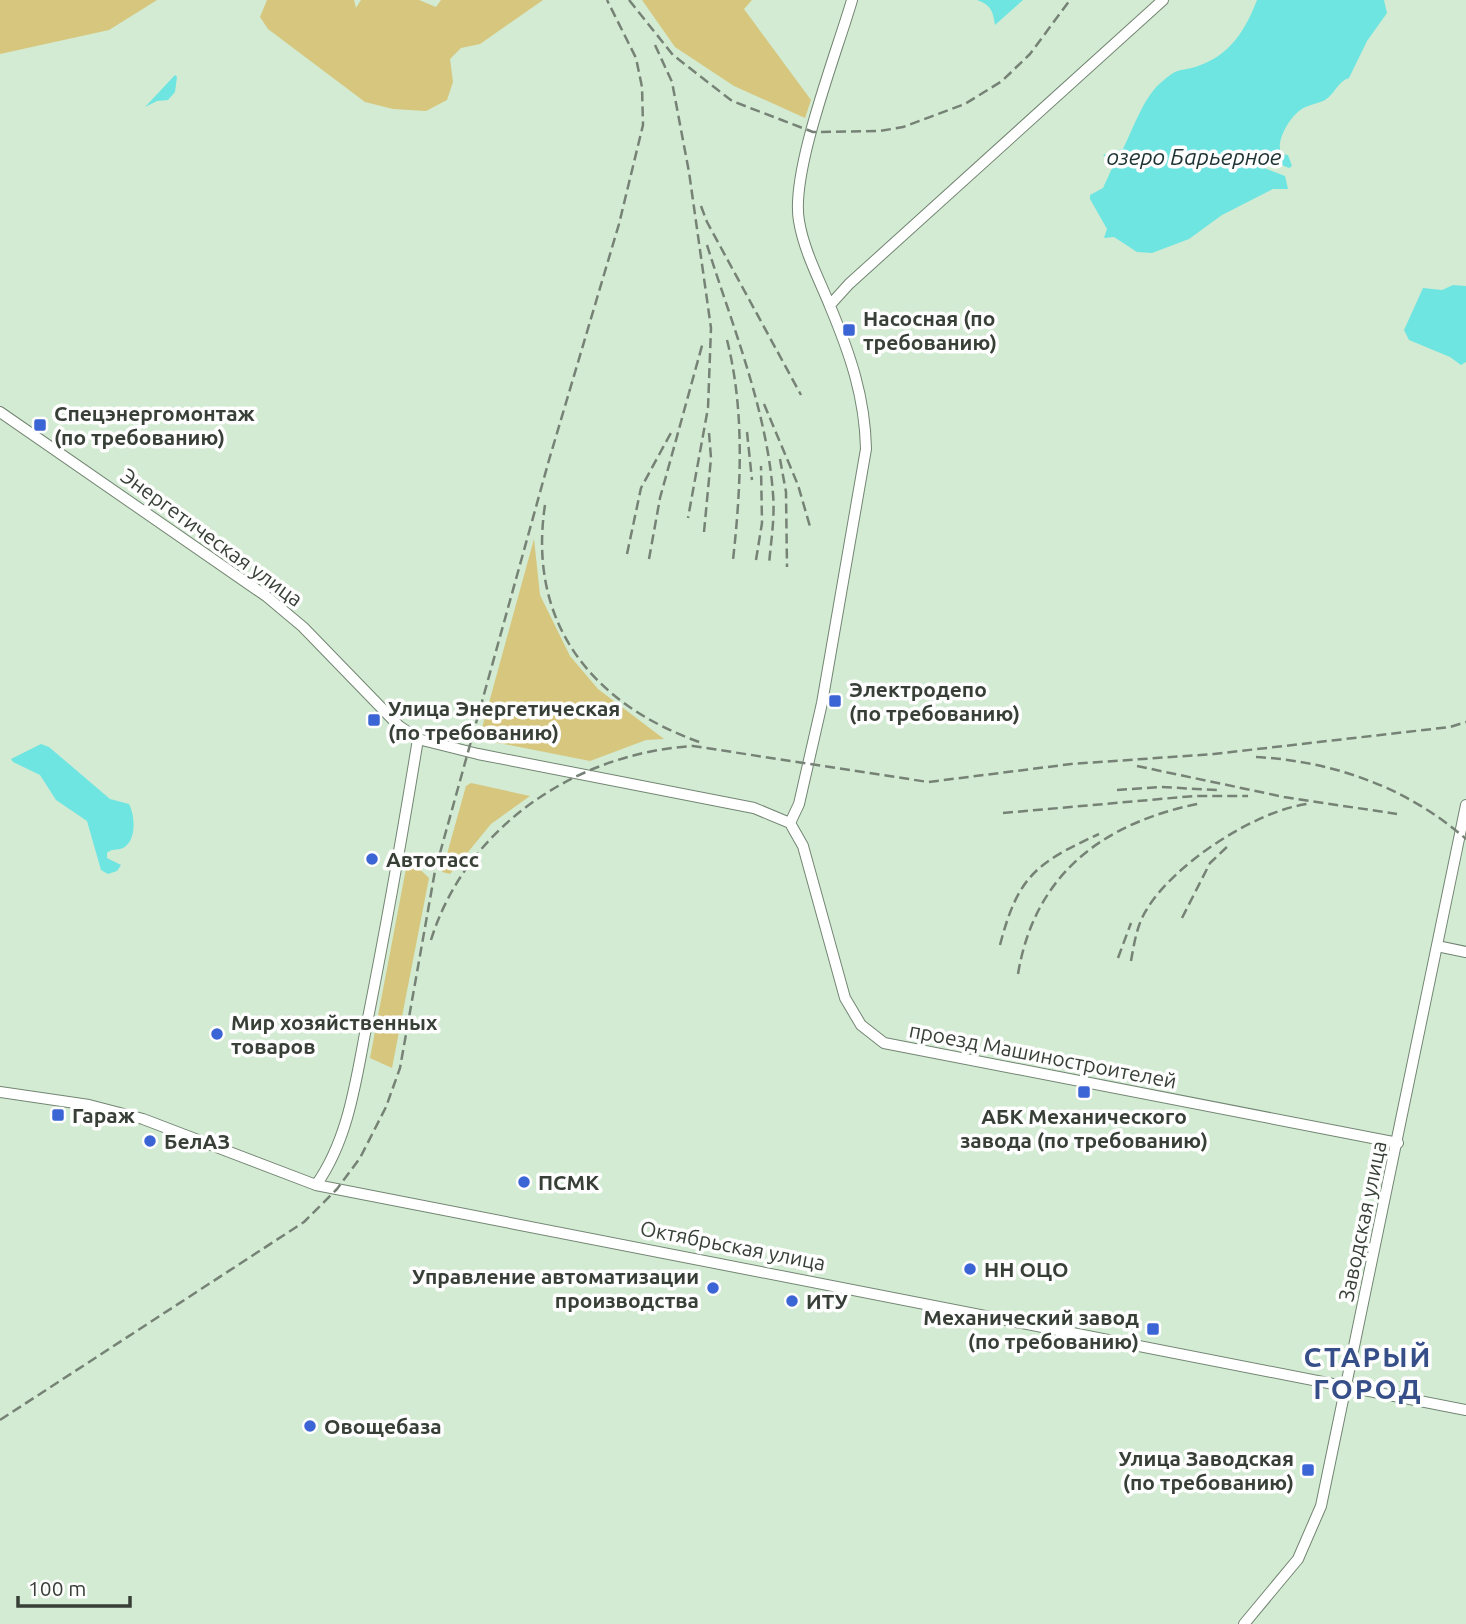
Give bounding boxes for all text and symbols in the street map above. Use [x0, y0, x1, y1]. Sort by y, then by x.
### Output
water label: озеро Барьерное [1107, 144, 1282, 169]
place label: Насосная (по требованию) [863, 306, 997, 354]
marker: Насосная (по требованию) [841, 322, 857, 338]
place label: Спецэнергомонтаж (по требованию) [54, 401, 256, 449]
marker: Спецэнергомонтаж (по требованию) [32, 417, 48, 433]
street label: Энергетическая улица [117, 463, 307, 611]
place label: Электродепо (по требованию) [849, 677, 1020, 725]
marker: Электродепо (по требованию) [827, 693, 843, 709]
place label: Улица Энергетическая (по требованию) [388, 696, 620, 744]
marker: Улица Энергетическая (по требованию) [366, 712, 382, 728]
place label: Автотасс [386, 847, 479, 871]
marker: Автотасс [364, 851, 380, 867]
place label: Мир хозяйственных товаров [231, 1010, 438, 1058]
street label: проезд Машиностроителей [907, 1017, 1179, 1093]
marker: Мир хозяйственных товаров [209, 1026, 225, 1042]
marker: АБК Механического завода (по требованию) [1076, 1084, 1092, 1100]
place label: Гараж [72, 1103, 136, 1127]
place label: АБК Механического завода (по требованию) [960, 1104, 1208, 1152]
marker: Гараж [50, 1107, 66, 1123]
place label: БелАЗ [164, 1129, 230, 1153]
marker: БелАЗ [142, 1133, 158, 1149]
street label: Заводская улица [1333, 1138, 1391, 1304]
place label: ПСМК [538, 1170, 599, 1194]
marker: ПСМК [516, 1174, 532, 1190]
street label: Октябрьская улица [638, 1215, 828, 1275]
place label: НН ОЦО [984, 1257, 1069, 1281]
marker: НН ОЦО [962, 1261, 978, 1277]
place label: Управление автоматизации производства [412, 1264, 699, 1312]
marker: Управление автоматизации производства [705, 1280, 721, 1296]
place label: ИТУ [806, 1289, 849, 1313]
marker: ИТУ [784, 1293, 800, 1309]
place label: Механический завод (по требованию) [923, 1305, 1139, 1353]
marker: Механический завод (по требованию) [1145, 1321, 1161, 1337]
district label: СТАРЫЙ ГОРОД [1304, 1341, 1432, 1404]
place label: Овощебаза [324, 1414, 442, 1438]
marker: Овощебаза [302, 1418, 318, 1434]
place label: Улица Заводская (по требованию) [1119, 1446, 1294, 1494]
marker: Улица Заводская (по требованию) [1300, 1462, 1316, 1478]
scale bar [18, 1564, 130, 1608]
text: 100 m [28, 1576, 86, 1600]

